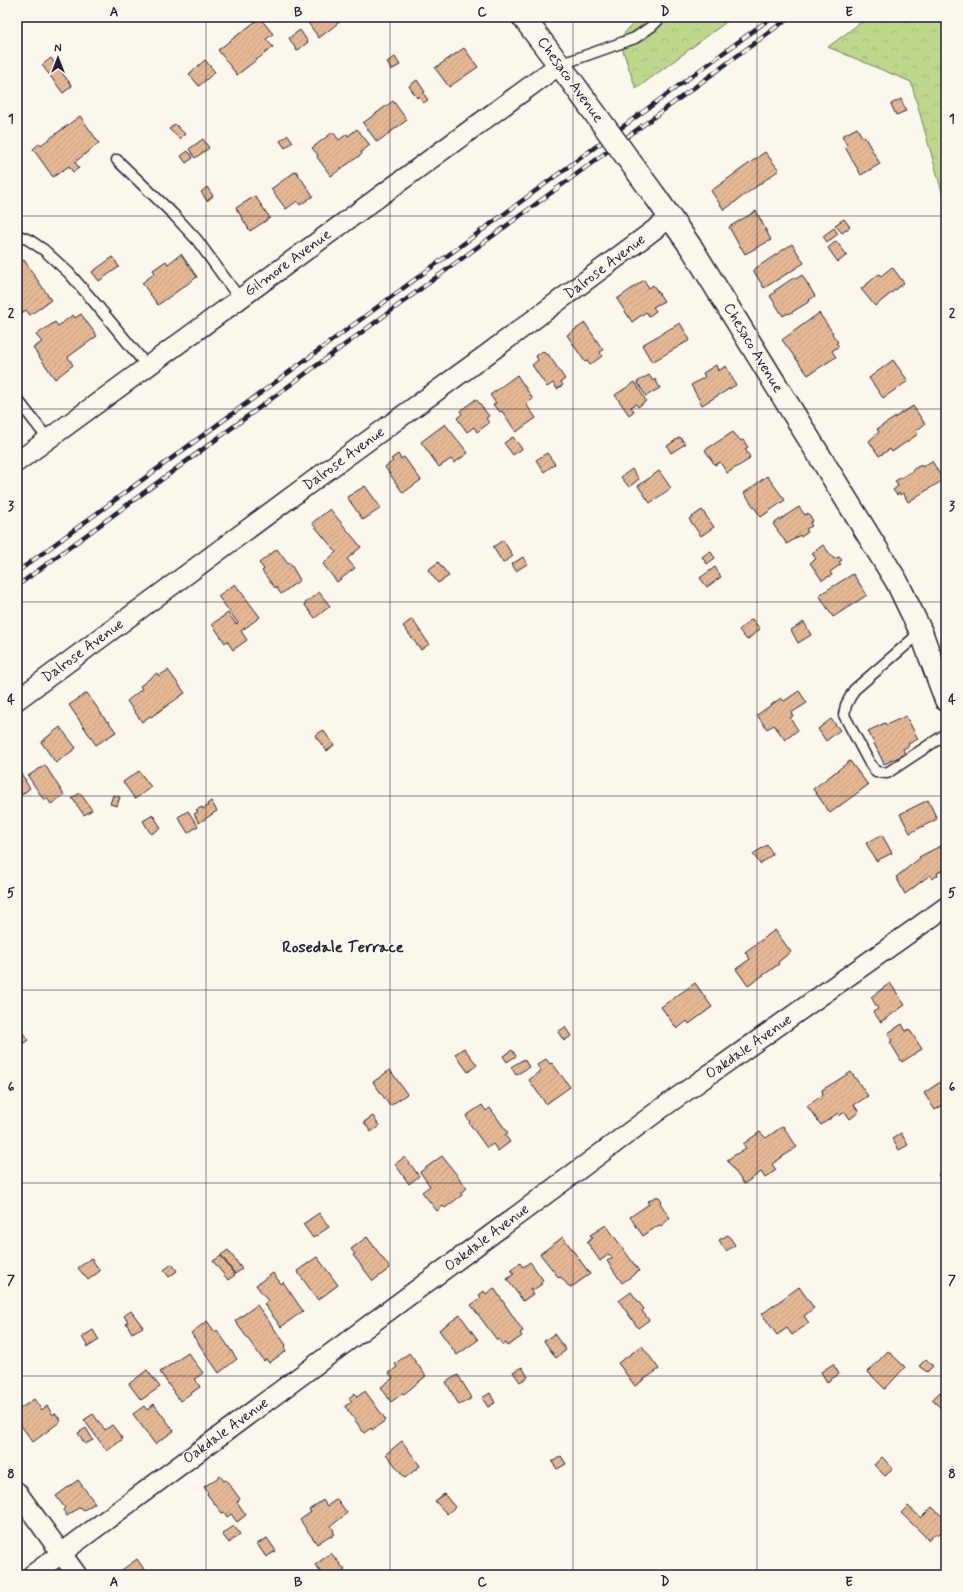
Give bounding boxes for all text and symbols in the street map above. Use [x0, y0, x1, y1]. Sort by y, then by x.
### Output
text: A [110, 4, 118, 21]
text: B [294, 4, 303, 21]
text: C [477, 4, 487, 21]
text: D [661, 4, 670, 21]
text: E [845, 4, 853, 21]
street label: Chesaco Avenue [532, 33, 608, 127]
north arrow [38, 38, 78, 78]
text: N [54, 42, 62, 56]
text: 1 [8, 111, 14, 128]
text: 1 [949, 111, 955, 128]
street label: Gilmore Avenue [241, 225, 335, 301]
street label: Dalrose Avenue [560, 230, 650, 304]
street label: Chesaco Avenue [718, 299, 788, 397]
text: 2 [8, 305, 15, 322]
text: 2 [949, 305, 956, 322]
street label: Dalrose Avenue [299, 422, 389, 496]
text: 3 [8, 498, 14, 515]
text: 3 [949, 498, 955, 515]
street label: Dalrose Avenue [38, 614, 128, 688]
text: 4 [7, 692, 15, 709]
text: 4 [948, 692, 956, 709]
text: 5 [7, 885, 15, 902]
text: 5 [948, 885, 956, 902]
district label: Rosedale Terrace [282, 937, 404, 958]
street label: Oakdale Avenue [702, 1010, 796, 1084]
text: 6 [8, 1079, 15, 1096]
text: 6 [949, 1079, 956, 1096]
street label: Oakdale Avenue [441, 1199, 534, 1276]
text: 7 [7, 1272, 15, 1289]
text: 7 [948, 1272, 956, 1289]
street label: Oakdale Avenue [179, 1393, 273, 1469]
text: 8 [7, 1466, 15, 1483]
text: 8 [948, 1466, 956, 1483]
text: A [110, 1574, 118, 1591]
text: B [294, 1574, 303, 1591]
text: C [477, 1574, 487, 1591]
text: D [661, 1574, 670, 1591]
text: E [845, 1574, 853, 1591]

